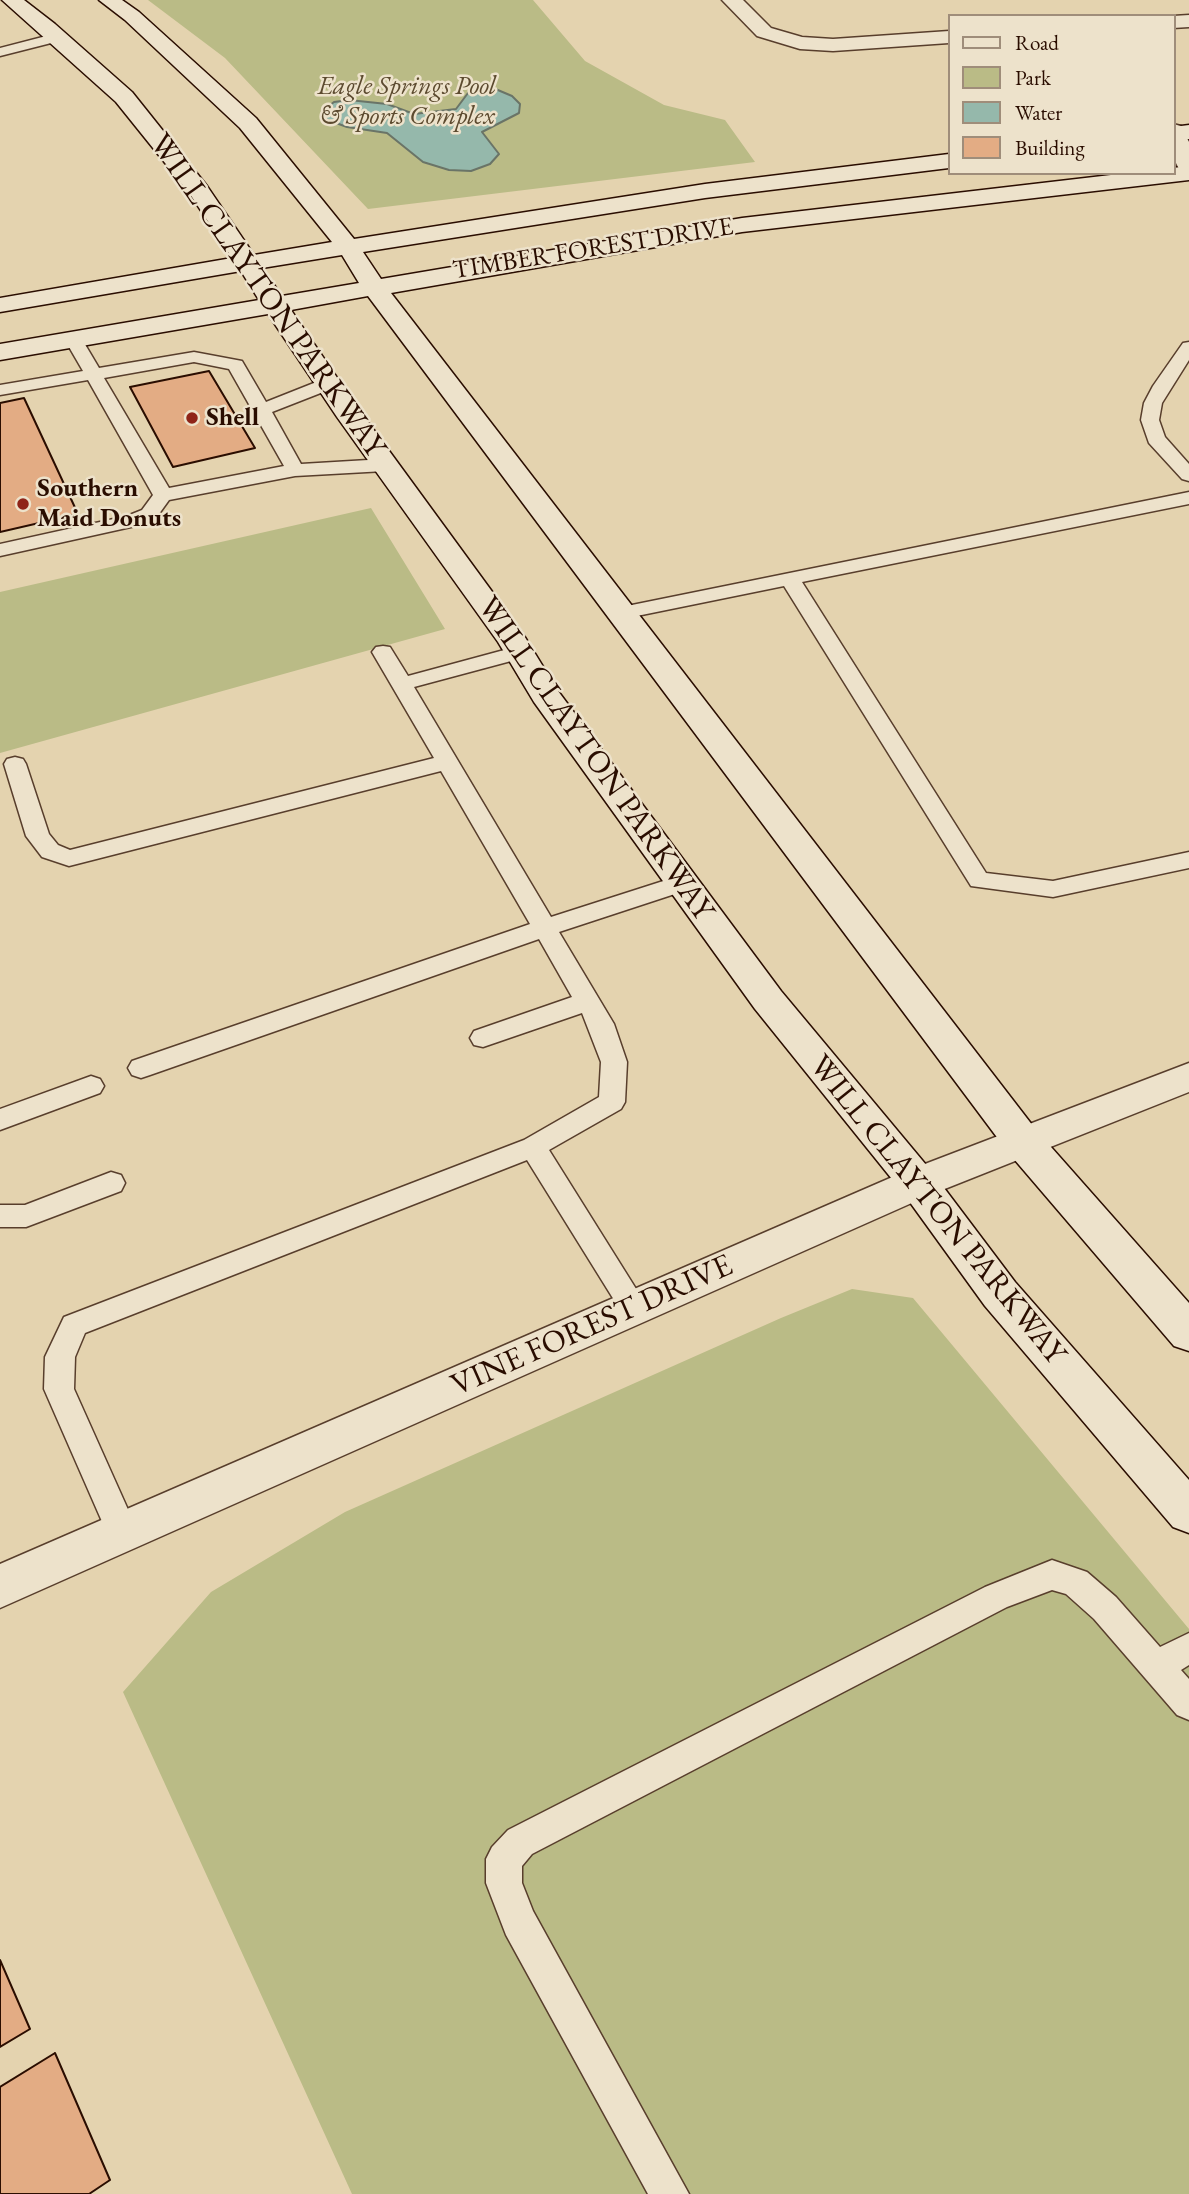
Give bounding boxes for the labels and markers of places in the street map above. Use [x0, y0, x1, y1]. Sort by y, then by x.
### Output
place label: Shell [206, 402, 259, 434]
marker: Shell [184, 410, 200, 426]
place label: Southern Maid Donuts [37, 473, 181, 534]
marker: Southern Maid Donuts [15, 496, 31, 512]

